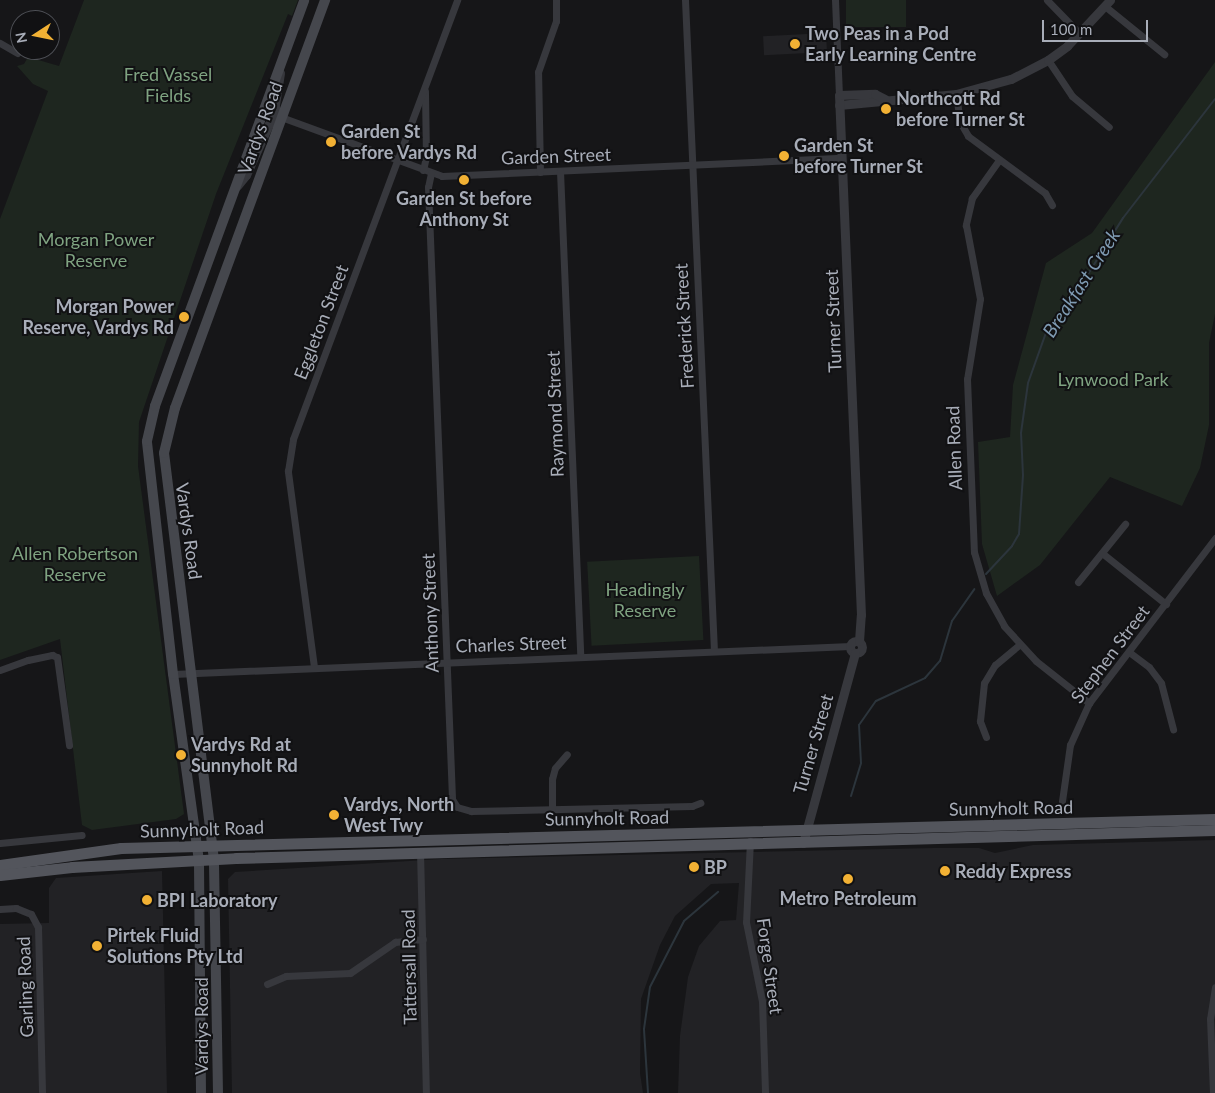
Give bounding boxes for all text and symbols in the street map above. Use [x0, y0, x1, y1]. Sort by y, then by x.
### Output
north arrow [10, 10, 60, 60]
scale bar [1045, 10, 1151, 42]
text: 100 m [1050, 20, 1092, 38]
place label: Two Peas in a Pod Early Learning Centre [805, 23, 977, 66]
text: N [11, 31, 30, 45]
marker: Two Peas in a Pod Early Learning Centre [789, 38, 801, 50]
park label: Fred Vassel Fields [124, 64, 212, 106]
street label: Vardys Road [233, 78, 287, 178]
place label: Northcott Rd before Turner St [896, 88, 1026, 130]
marker: Northcott Rd before Turner St [880, 103, 892, 115]
place label: Garden St before Vardys Rd [341, 121, 478, 163]
place label: Garden St before Turner St [794, 135, 924, 178]
marker: Garden St before Vardys Rd [325, 136, 337, 148]
street label: Garden Street [501, 143, 611, 169]
marker: Garden St before Turner St [778, 150, 790, 162]
marker: Garden St before Anthony St [458, 174, 470, 186]
place label: Garden St before Anthony St [396, 188, 532, 230]
water label: Breakfast Creek [1038, 225, 1124, 341]
park label: Morgan Power Reserve [38, 229, 154, 272]
street label: Eggleton Street [289, 262, 353, 382]
street label: Frederick Street [670, 263, 698, 389]
street label: Turner Street [820, 269, 846, 373]
place label: Morgan Power Reserve, Vardys Rd [22, 296, 174, 338]
marker: Morgan Power Reserve, Vardys Rd [178, 311, 190, 323]
street label: Raymond Street [542, 351, 568, 477]
park label: Lynwood Park [1057, 368, 1169, 390]
street label: Allen Road [942, 405, 966, 491]
street label: Vardys Road [172, 481, 206, 581]
park label: Allen Robertson Reserve [12, 543, 138, 586]
street label: Anthony Street [417, 553, 443, 673]
park label: Headingly Reserve [605, 579, 685, 622]
street label: Stephen Street [1066, 601, 1154, 707]
street label: Charles Street [455, 631, 567, 657]
street label: Turner Street [788, 691, 838, 797]
place label: Vardys Rd at Sunnyholt Rd [191, 734, 298, 776]
marker: Vardys Rd at Sunnyholt Rd [175, 749, 187, 761]
place label: Vardys, North West Twy [344, 794, 454, 836]
street label: Sunnyholt Road [949, 796, 1073, 820]
street label: Sunnyholt Road [545, 806, 669, 830]
marker: Vardys, North West Twy [328, 809, 340, 821]
street label: Sunnyholt Road [140, 816, 264, 842]
place label: BP [704, 856, 727, 878]
place label: Reddy Express [955, 860, 1072, 882]
marker: BP [688, 861, 700, 873]
marker: Reddy Express [939, 865, 951, 877]
marker: Metro Petroleum [842, 873, 854, 885]
place label: Metro Petroleum [779, 887, 917, 909]
place label: BPI Laboratory [157, 889, 278, 911]
marker: BPI Laboratory [141, 894, 153, 906]
street label: Tattersall Road [397, 909, 421, 1025]
street label: Forge Street [753, 917, 787, 1015]
place label: Pirtek Fluid Solutions Pty Ltd [107, 925, 243, 968]
street label: Garling Road [12, 936, 38, 1038]
marker: Pirtek Fluid Solutions Pty Ltd [91, 940, 103, 952]
street label: Vardys Road [190, 977, 212, 1075]

